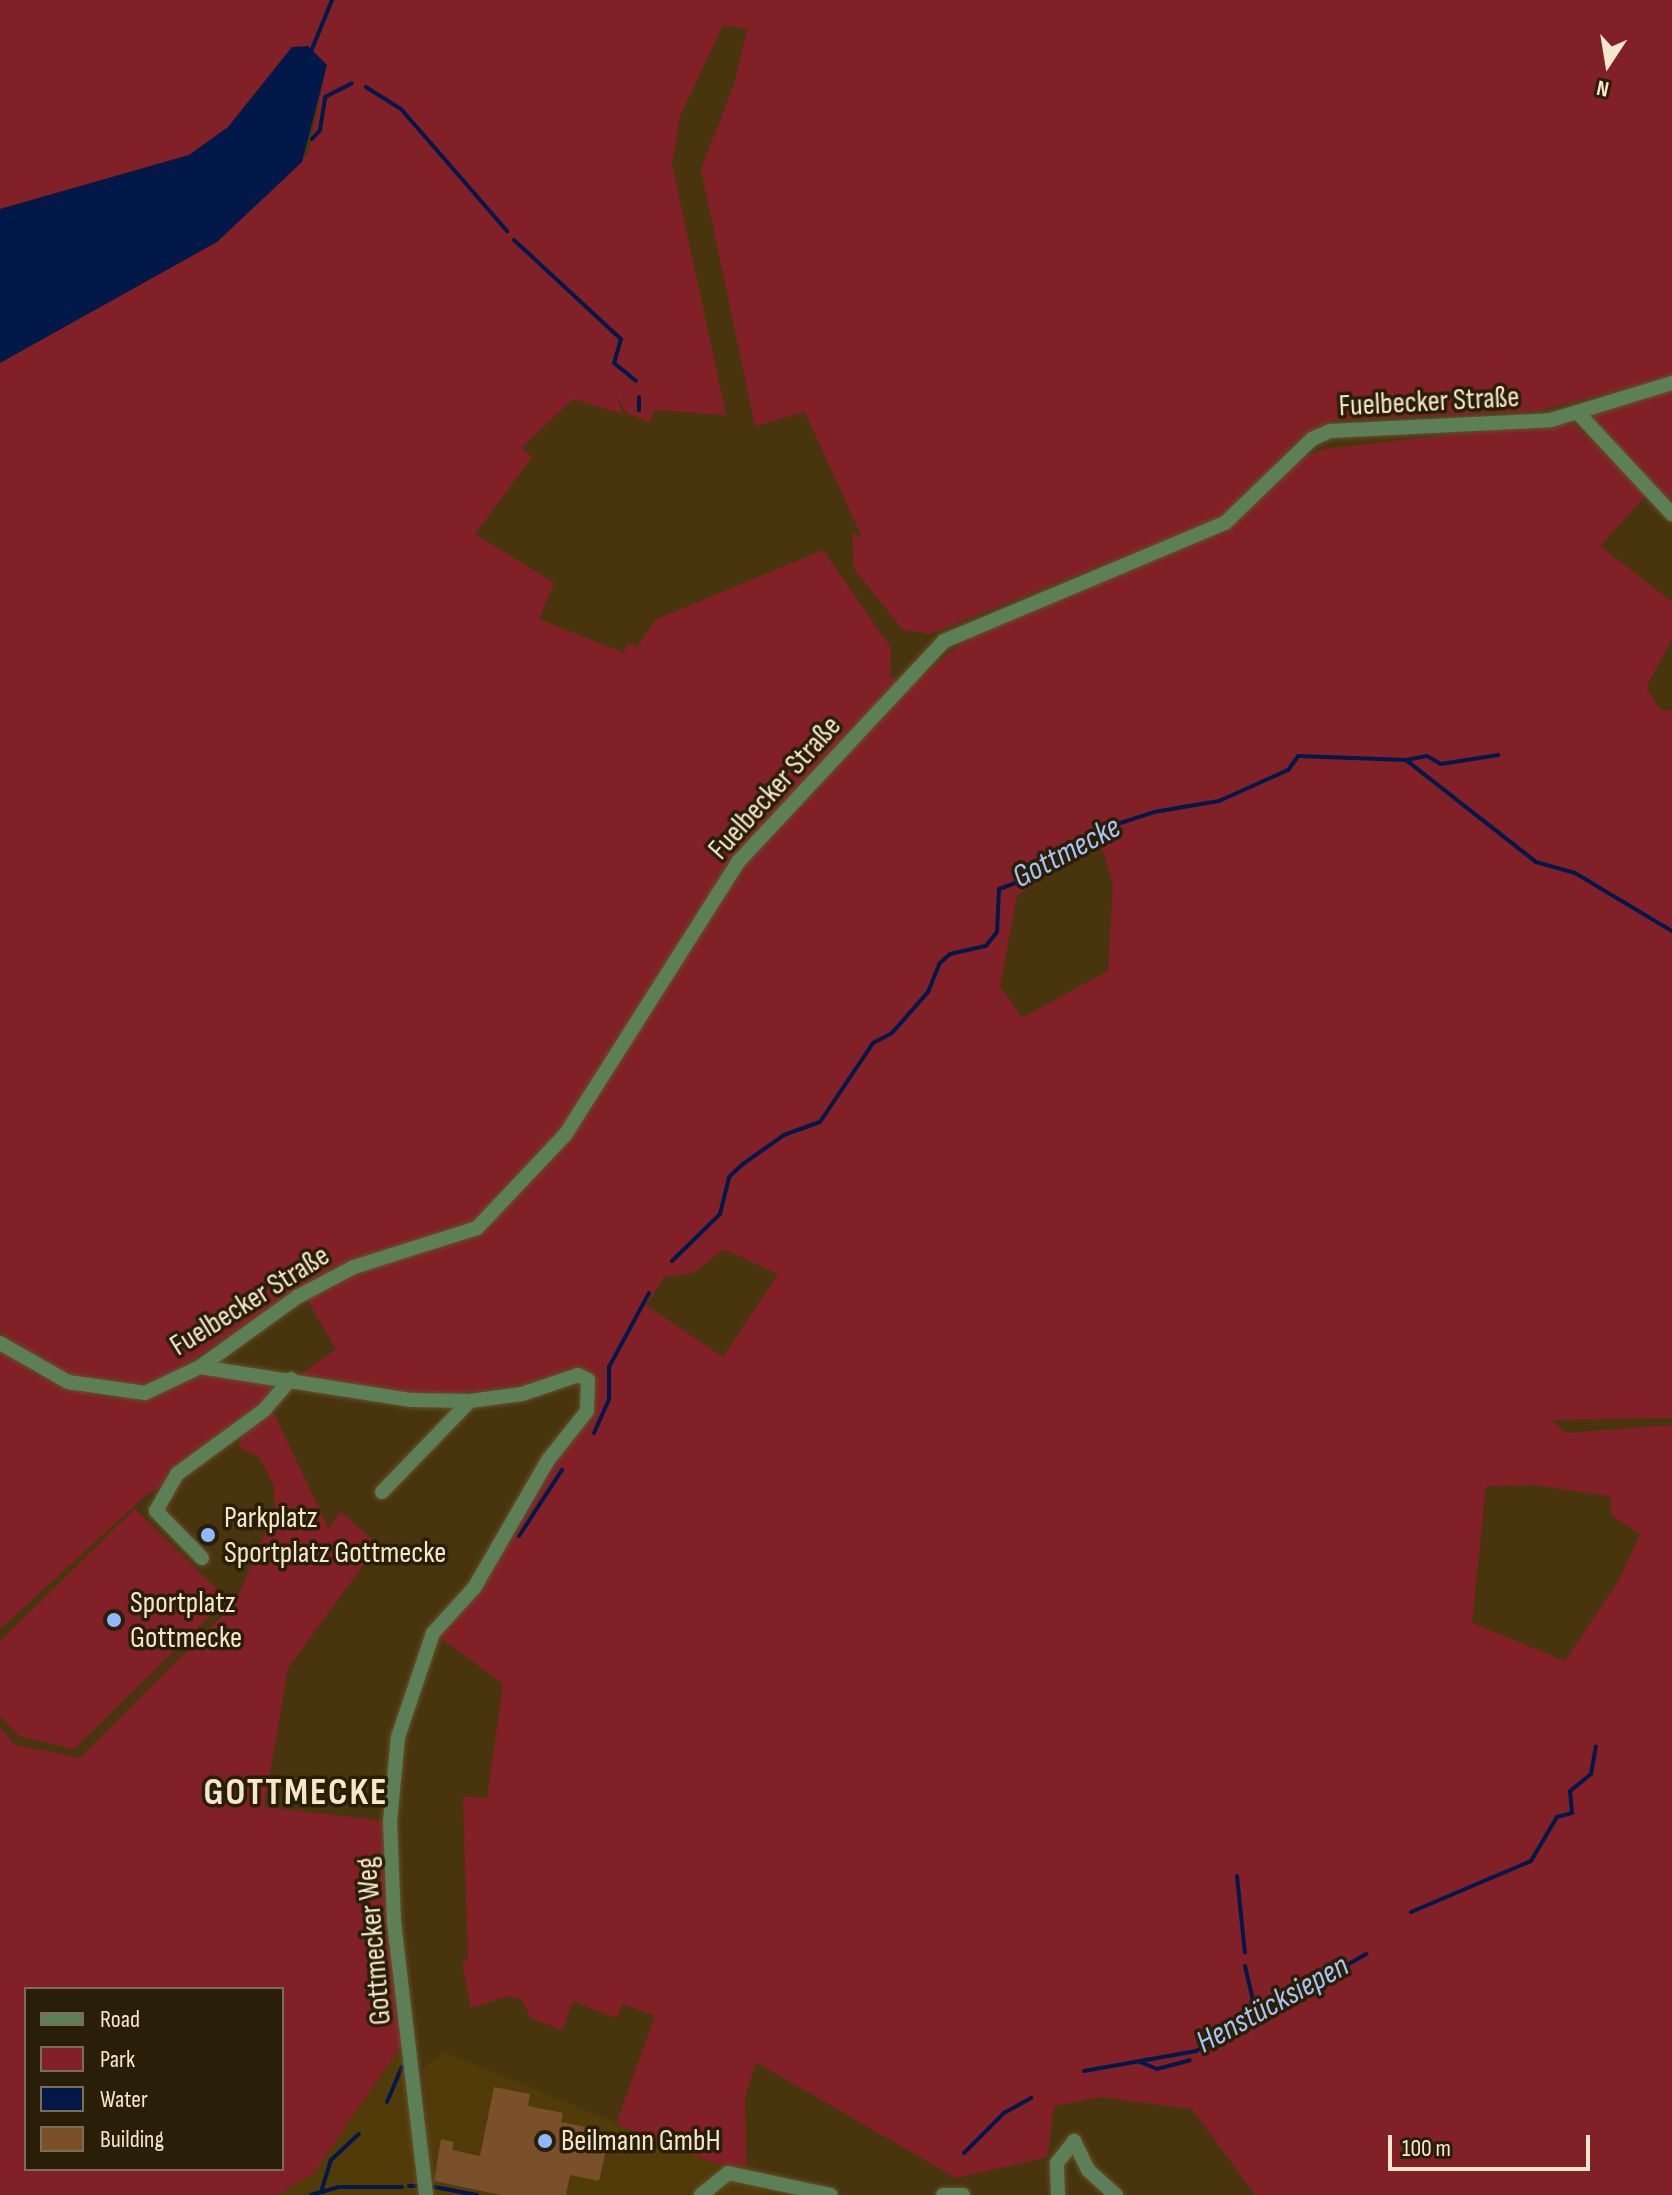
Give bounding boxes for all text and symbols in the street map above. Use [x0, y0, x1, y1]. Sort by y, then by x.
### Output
north arrow [1568, 24, 1648, 104]
text: N [1594, 74, 1611, 102]
street label: Fuelbecker Straße [1338, 379, 1520, 425]
street label: Fuelbecker Straße [701, 709, 849, 867]
water label: Gottmecke [1006, 809, 1128, 897]
street label: Fuelbecker Straße [164, 1238, 336, 1364]
place label: Parkplatz Sportplatz Gottmecke [224, 1500, 446, 1570]
marker: Parkplatz Sportplatz Gottmecke [199, 1526, 217, 1544]
place label: Sportplatz Gottmecke [130, 1585, 242, 1656]
marker: Sportplatz Gottmecke [105, 1611, 123, 1629]
district label: GOTTMECKE [203, 1770, 389, 1816]
street label: Gottmecker Weg [349, 1855, 399, 2027]
water label: Henstücksiepen [1190, 1947, 1356, 2063]
legend [24, 1987, 284, 2171]
text: Road [100, 2005, 140, 2034]
text: Park [100, 2045, 135, 2074]
text: Water [100, 2085, 148, 2114]
scale bar [1392, 2119, 1594, 2169]
place label: Beilmann GmbH [561, 2123, 721, 2159]
text: Building [100, 2125, 164, 2154]
marker: Beilmann GmbH [536, 2132, 554, 2150]
text: 100 m [1402, 2134, 1451, 2163]

